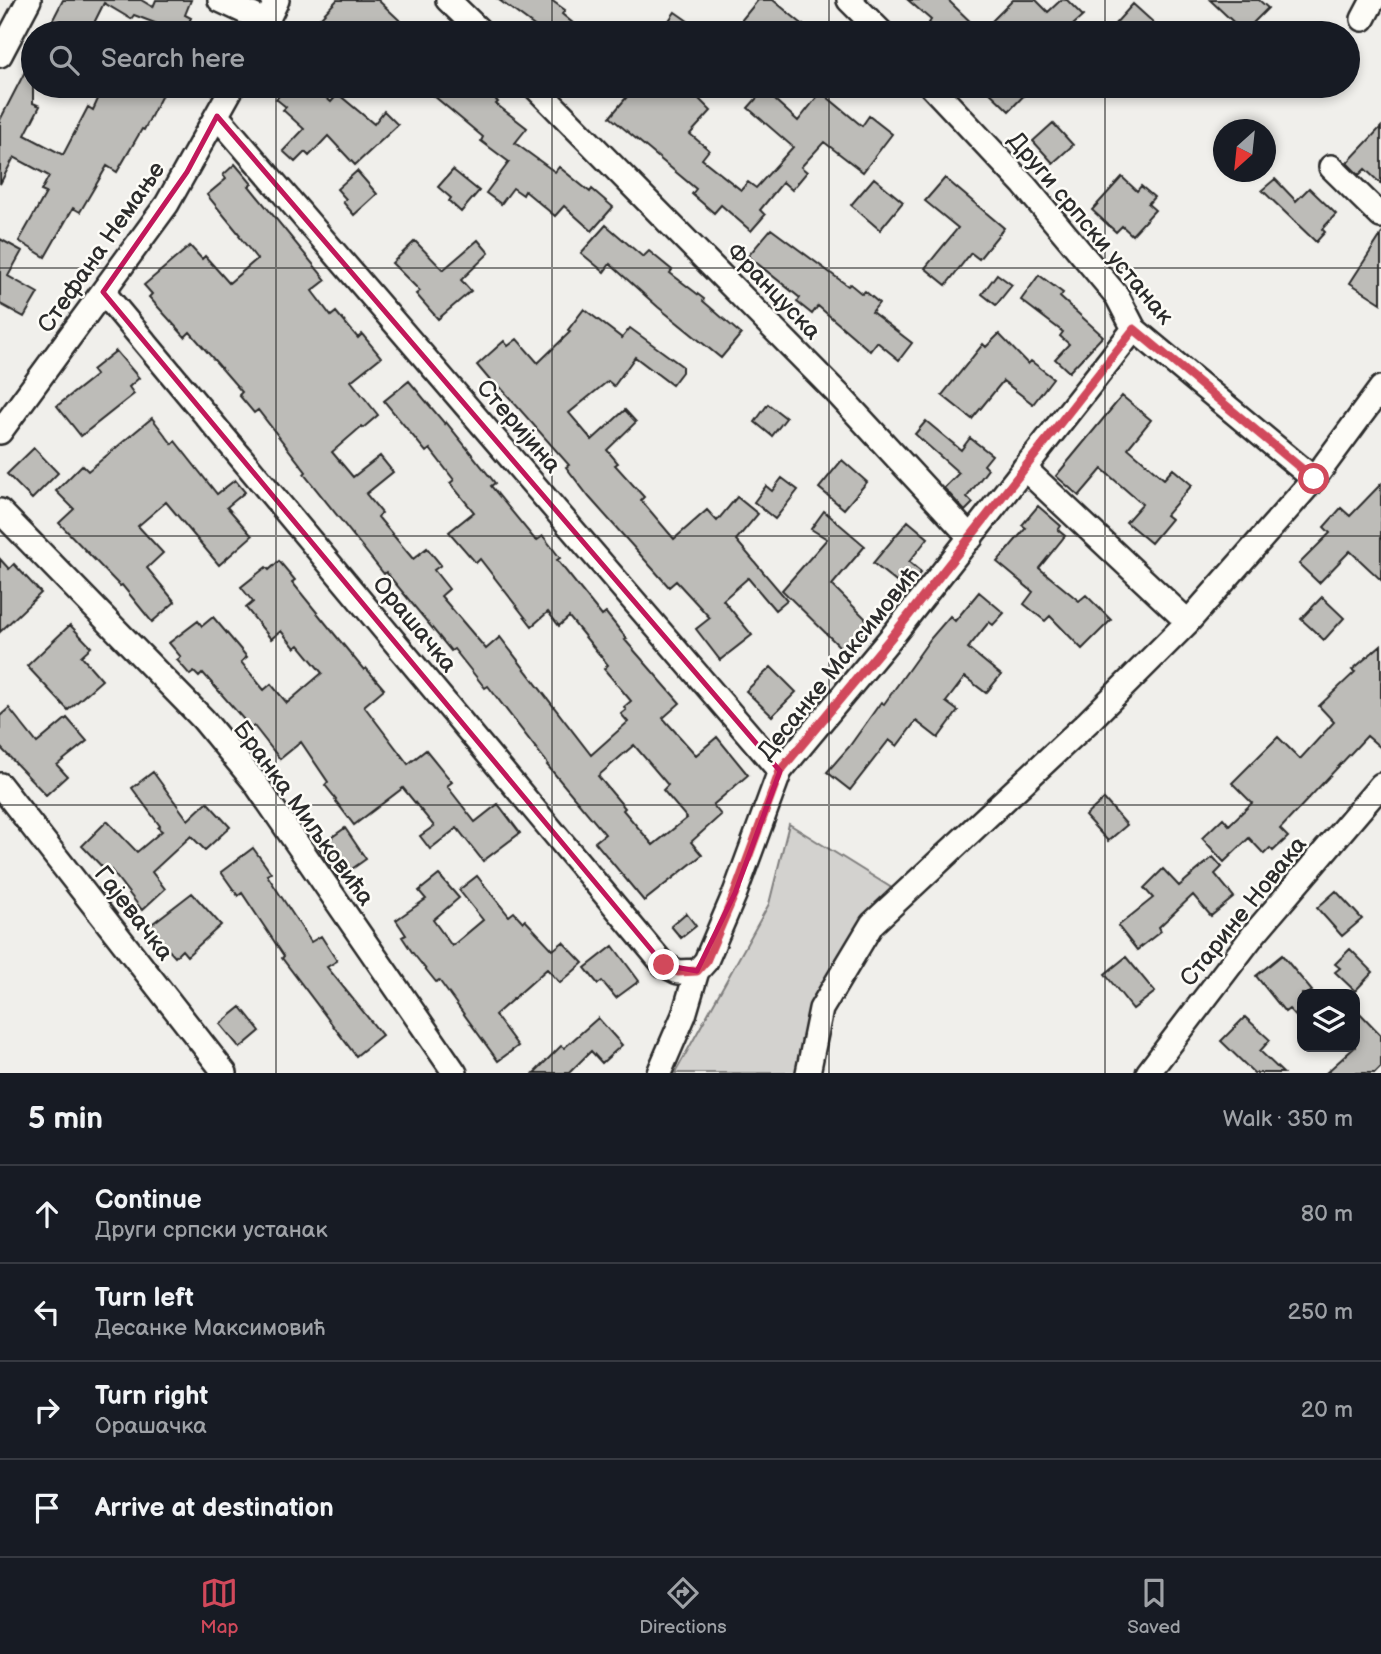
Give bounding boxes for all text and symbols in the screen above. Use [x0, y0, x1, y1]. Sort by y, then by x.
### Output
search box [21, 21, 1360, 98]
icon: search [45, 41, 83, 79]
text: Search here [101, 44, 245, 75]
north arrow [1213, 119, 1276, 182]
street label: Други српски устанак [1001, 126, 1180, 331]
street label: Стефана Немање [31, 156, 171, 339]
street label: Француска [720, 237, 827, 346]
street label: Стеријина [470, 374, 567, 479]
route start [1298, 463, 1329, 494]
street label: Десанке Максимовић [751, 561, 925, 766]
street label: Орашачка [366, 570, 463, 678]
street label: Бранка Миљковића [227, 715, 380, 911]
street label: Старине Новака [1174, 830, 1313, 992]
street label: Гајевачка [88, 860, 180, 966]
route end [648, 949, 679, 980]
map controls [1297, 989, 1360, 1052]
button: layers [1297, 989, 1360, 1052]
text: 5 min [28, 1101, 103, 1137]
text: Walk · 350 m [1223, 1105, 1353, 1133]
text: Continue [95, 1185, 202, 1216]
icon: ahead [28, 1195, 66, 1233]
text: 80 m [1301, 1200, 1353, 1228]
text: Други српски устанак [95, 1216, 328, 1244]
text: Turn left [95, 1283, 194, 1314]
icon: left [28, 1293, 66, 1331]
text: 250 m [1287, 1298, 1353, 1326]
text: Десанке Максимовић [95, 1314, 326, 1342]
text: Turn right [95, 1381, 208, 1412]
icon: right [28, 1391, 66, 1429]
text: 20 m [1301, 1396, 1353, 1424]
text: Орашачка [95, 1412, 207, 1440]
icon: arrive [28, 1489, 66, 1527]
text: Arrive at destination [95, 1493, 334, 1524]
tab: Map [200, 1574, 239, 1639]
tab: Directions [639, 1574, 727, 1639]
tab: Saved [1127, 1574, 1181, 1639]

